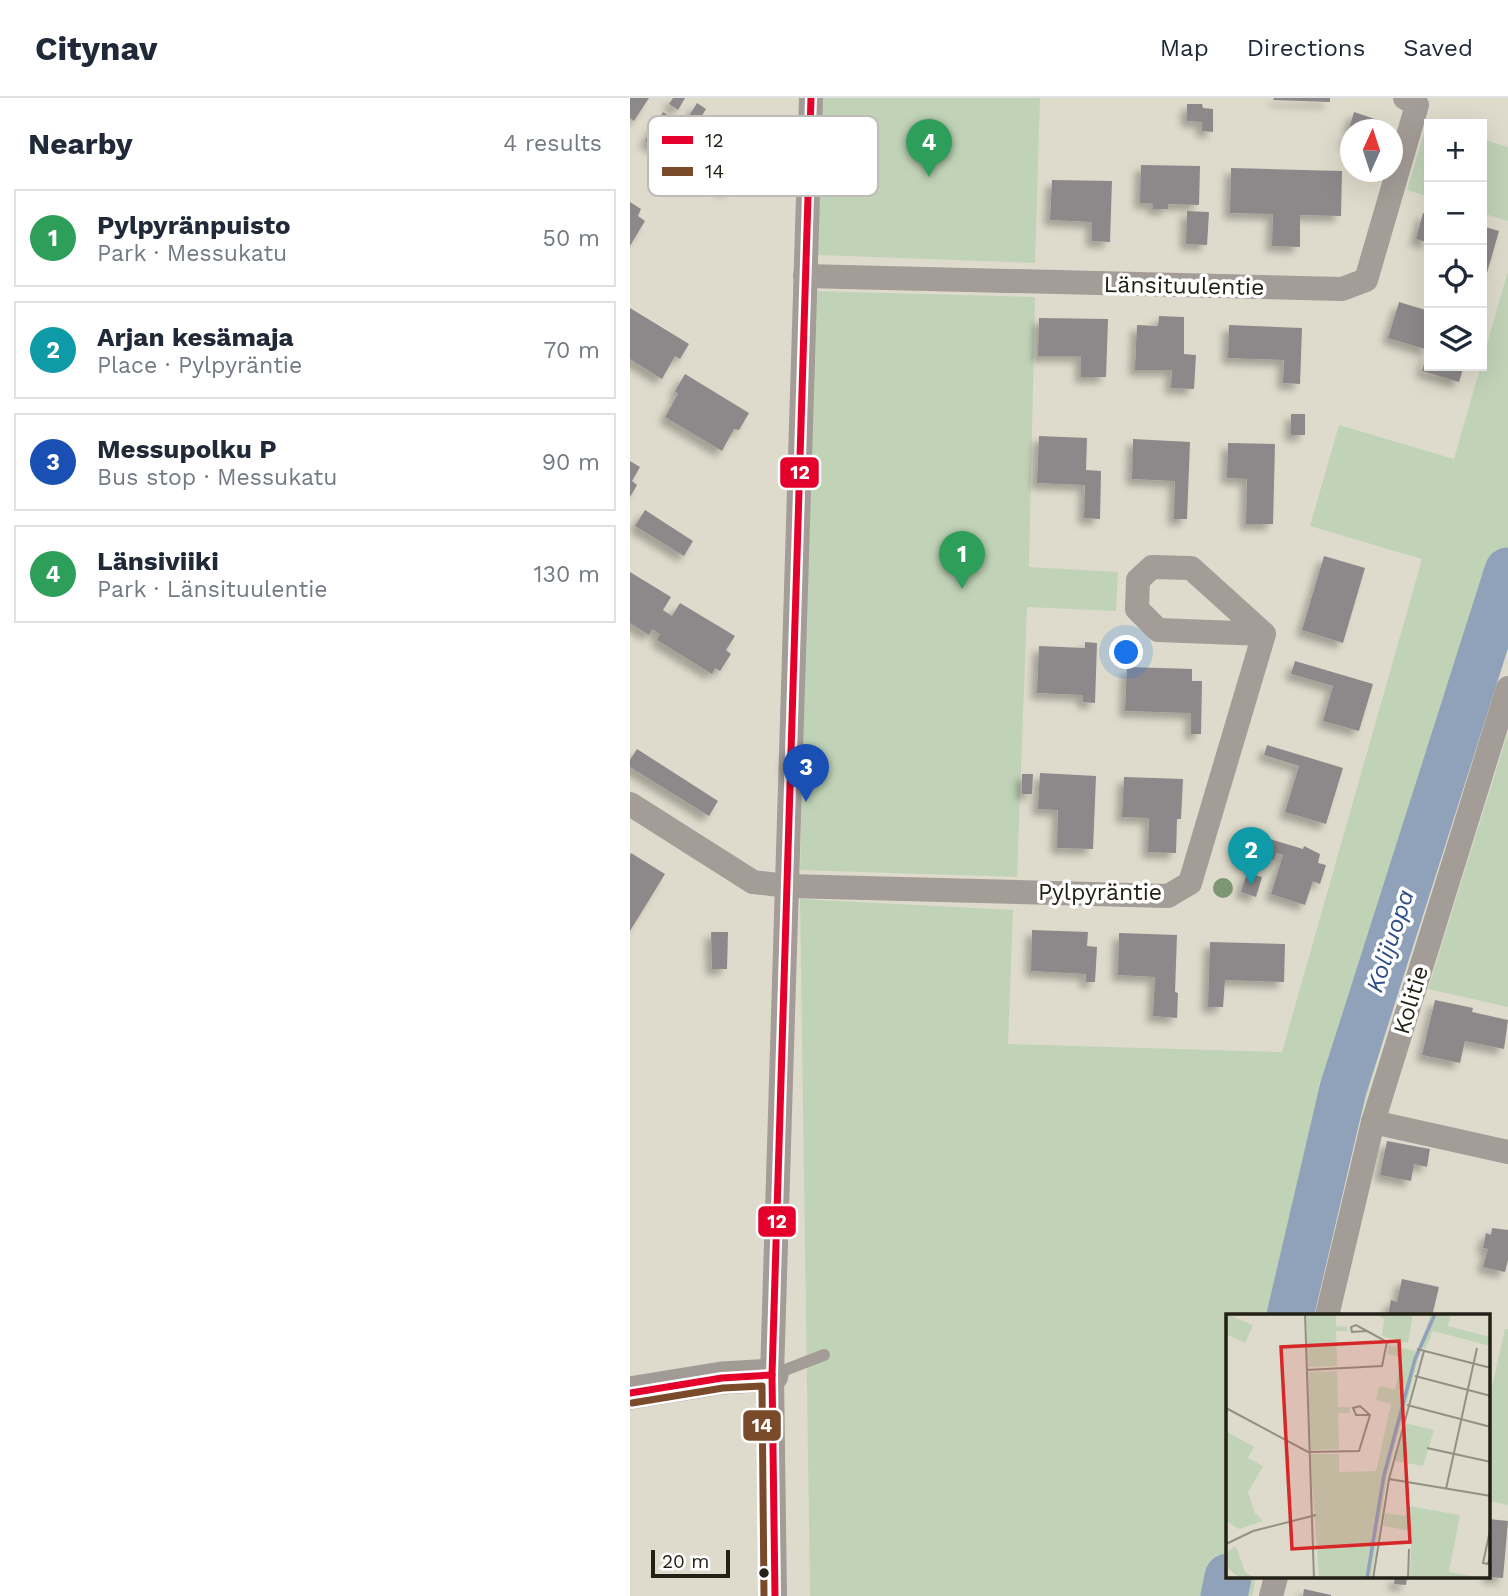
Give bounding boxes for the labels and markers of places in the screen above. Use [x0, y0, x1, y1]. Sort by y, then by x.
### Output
pin: 4 [906, 119, 952, 177]
pin: 1 [939, 531, 985, 589]
pin: 3 [783, 744, 829, 802]
pin: 2 [1228, 827, 1274, 885]
unlabelled marker [757, 1566, 771, 1580]

